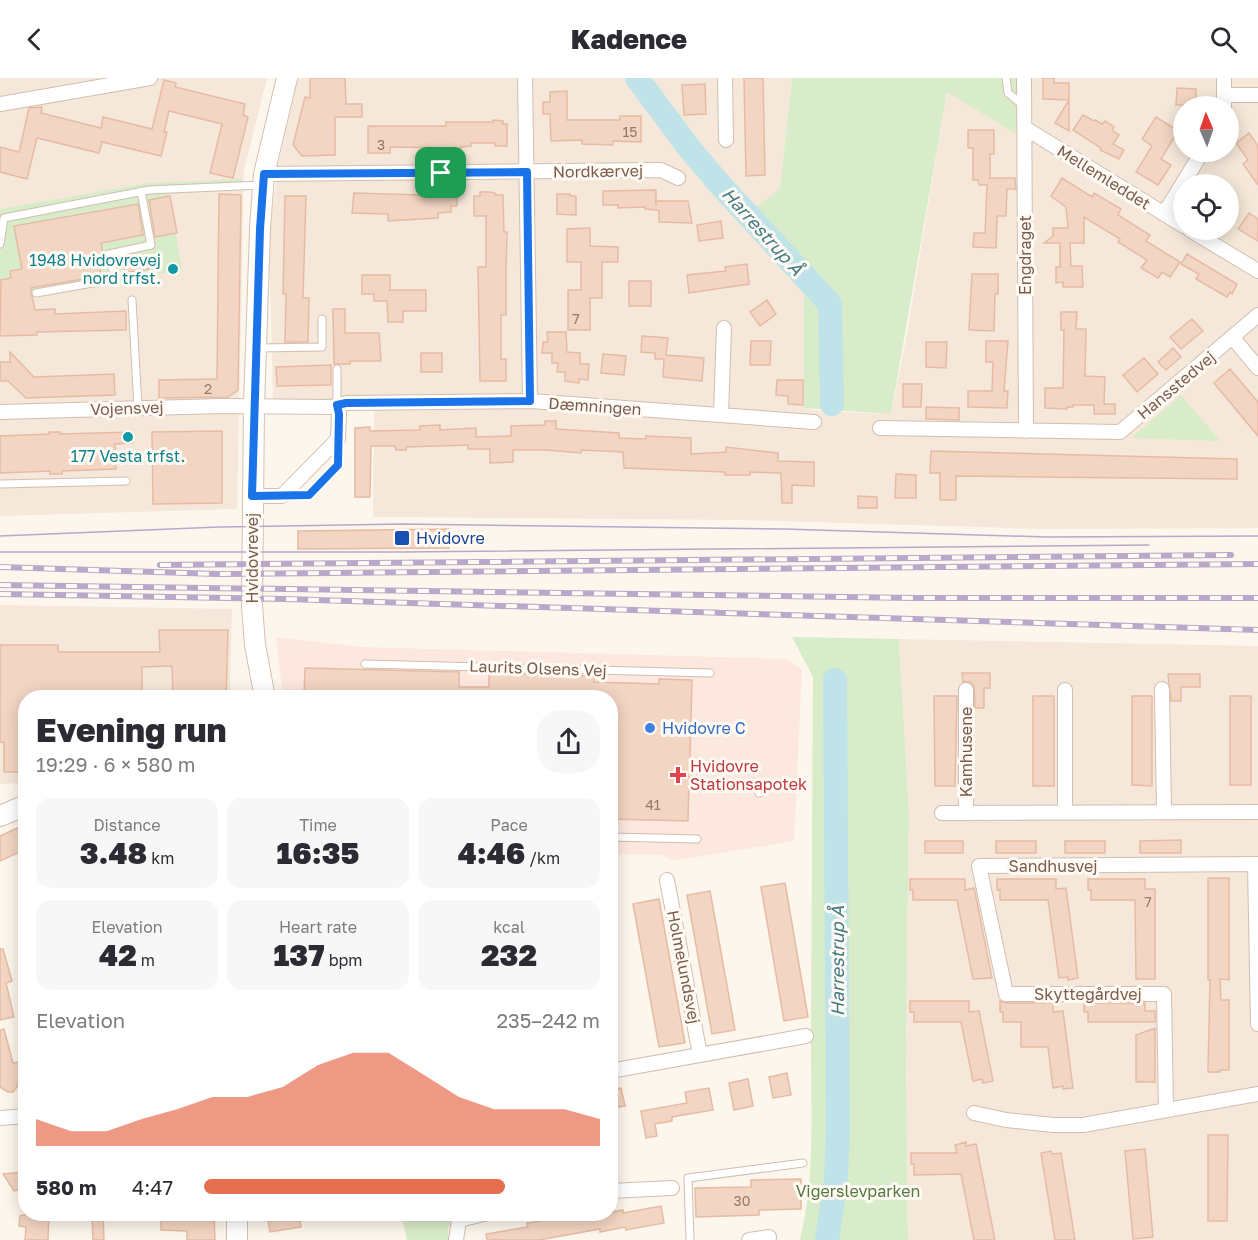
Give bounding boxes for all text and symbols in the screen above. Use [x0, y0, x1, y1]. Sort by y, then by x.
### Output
icon: back [18, 23, 51, 56]
text: Kadence [571, 23, 687, 55]
icon: search [1207, 23, 1240, 56]
north arrow [1173, 96, 1239, 162]
map controls [1173, 96, 1239, 240]
house number: 15 [623, 123, 637, 140]
house number: 3 [377, 136, 385, 153]
street label: Mellemleddet [1054, 140, 1154, 214]
pin [415, 147, 466, 198]
icon: arrive [424, 156, 457, 189]
street label: Nordkærvej [553, 160, 643, 182]
button: locate [1173, 174, 1239, 240]
water label: Harrestrup Å [718, 183, 809, 280]
street label: Engdraget [1015, 215, 1035, 295]
place label: 1948 Hvidovrevej nord trfst. [29, 250, 161, 288]
marker: 1948 Hvidovrevej nord trfst. [166, 262, 180, 276]
house number: 7 [572, 310, 580, 327]
street label: Hansstedvej [1133, 347, 1219, 423]
house number: 2 [204, 380, 212, 397]
street label: Dæmningen [548, 393, 642, 419]
street label: Vojensvej [90, 397, 164, 419]
marker: 177 Vesta trfst. [121, 430, 135, 444]
place label: 177 Vesta trfst. [71, 446, 185, 466]
street label: Hvidovrevej [242, 513, 262, 603]
place label: Hvidovre [416, 528, 485, 548]
marker: Hvidovre [393, 529, 411, 547]
street label: Laurits Olsens Vej [469, 656, 607, 680]
street label: Kamhusene [956, 707, 976, 797]
text: Evening run [36, 710, 227, 749]
button: share [537, 710, 600, 773]
place label: Hvidovre C [662, 718, 746, 738]
marker: Hvidovre C [643, 721, 657, 735]
text: 19:29 · 6 × 580 m [36, 752, 196, 776]
place label: Hvidovre Stationsapotek [690, 756, 807, 794]
marker: Hvidovre Stationsapotek [671, 768, 685, 782]
house number: 41 [645, 796, 661, 813]
text: Distance [93, 815, 161, 835]
text: Time [299, 815, 337, 835]
text: Pace [490, 815, 528, 835]
text: 3.48 [80, 835, 147, 871]
text: 16:35 [276, 835, 360, 871]
text: 4:46 [458, 835, 525, 871]
text: km [147, 848, 174, 868]
text: /km [525, 848, 560, 868]
street label: Sandhusvej [1008, 856, 1098, 876]
house number: 7 [1144, 893, 1152, 910]
water label: Harrestrup Å [826, 905, 848, 1016]
street label: Holmelundsvej [663, 908, 705, 1026]
text: Elevation [91, 917, 163, 937]
text: Heart rate [279, 917, 357, 937]
text: kcal [493, 917, 525, 937]
text: 42 [99, 937, 137, 973]
text: 137 [274, 937, 325, 973]
text: 232 [481, 937, 537, 973]
text: m [137, 950, 155, 970]
text: bpm [325, 950, 363, 970]
street label: Skyttegårdvej [1034, 984, 1142, 1004]
text: Elevation [36, 1008, 125, 1032]
text: 235–242 m [496, 1008, 600, 1032]
text: 580 m [36, 1175, 97, 1199]
text: 4:47 [132, 1175, 173, 1199]
park label: Vigerslevparken [796, 1181, 920, 1201]
house number: 30 [734, 1192, 750, 1209]

